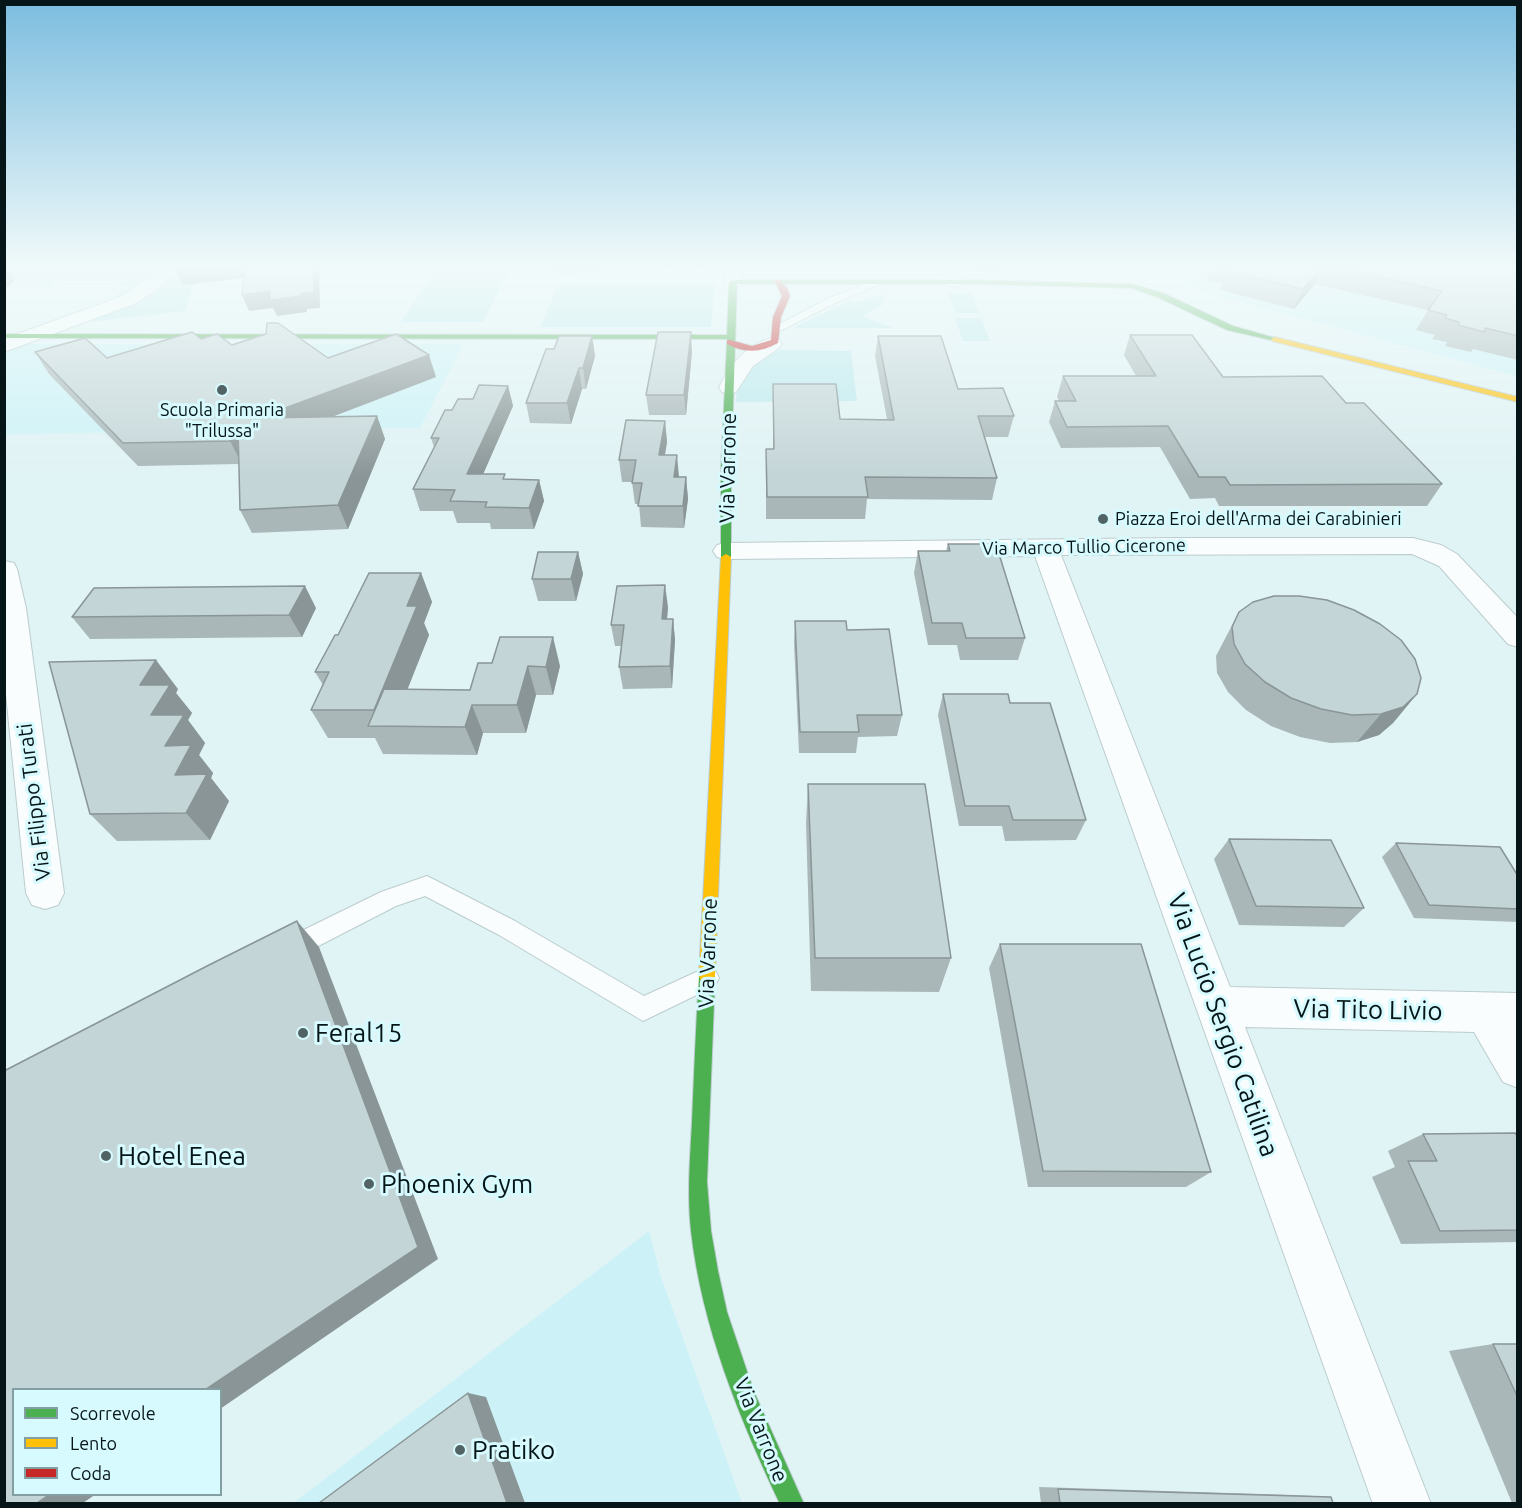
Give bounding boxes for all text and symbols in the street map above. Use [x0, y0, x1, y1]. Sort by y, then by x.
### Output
marker: Scuola Primaria "Trilussa" [215, 383, 229, 397]
place label: Scuola Primaria "Trilussa" [160, 399, 284, 442]
street label: Via Varrone [714, 413, 742, 523]
place label: Piazza Eroi dell'Arma dei Carabinieri [1115, 508, 1402, 530]
marker: Piazza Eroi dell'Arma dei Carabinieri [1096, 512, 1110, 526]
street label: Via Marco Tullio Cicerone [982, 534, 1186, 560]
street label: Via Filippo Turati [12, 722, 56, 882]
street label: Via Lucio Sergio Catilina [1161, 889, 1285, 1161]
street label: Via Varrone [693, 897, 723, 1009]
street label: Via Tito Livio [1293, 993, 1443, 1027]
place label: Feral15 [315, 1017, 402, 1049]
marker: Feral15 [296, 1026, 310, 1040]
place label: Hotel Enea [118, 1140, 246, 1172]
marker: Hotel Enea [99, 1149, 113, 1163]
place label: Phoenix Gym [381, 1168, 533, 1200]
marker: Phoenix Gym [362, 1177, 376, 1191]
street label: Via Varrone [729, 1374, 793, 1486]
legend [12, 1388, 222, 1496]
text: Scorrevole [70, 1403, 156, 1423]
text: Lento [70, 1433, 117, 1453]
place label: Pratiko [472, 1434, 555, 1466]
marker: Pratiko [453, 1443, 467, 1457]
text: Coda [70, 1463, 111, 1483]

